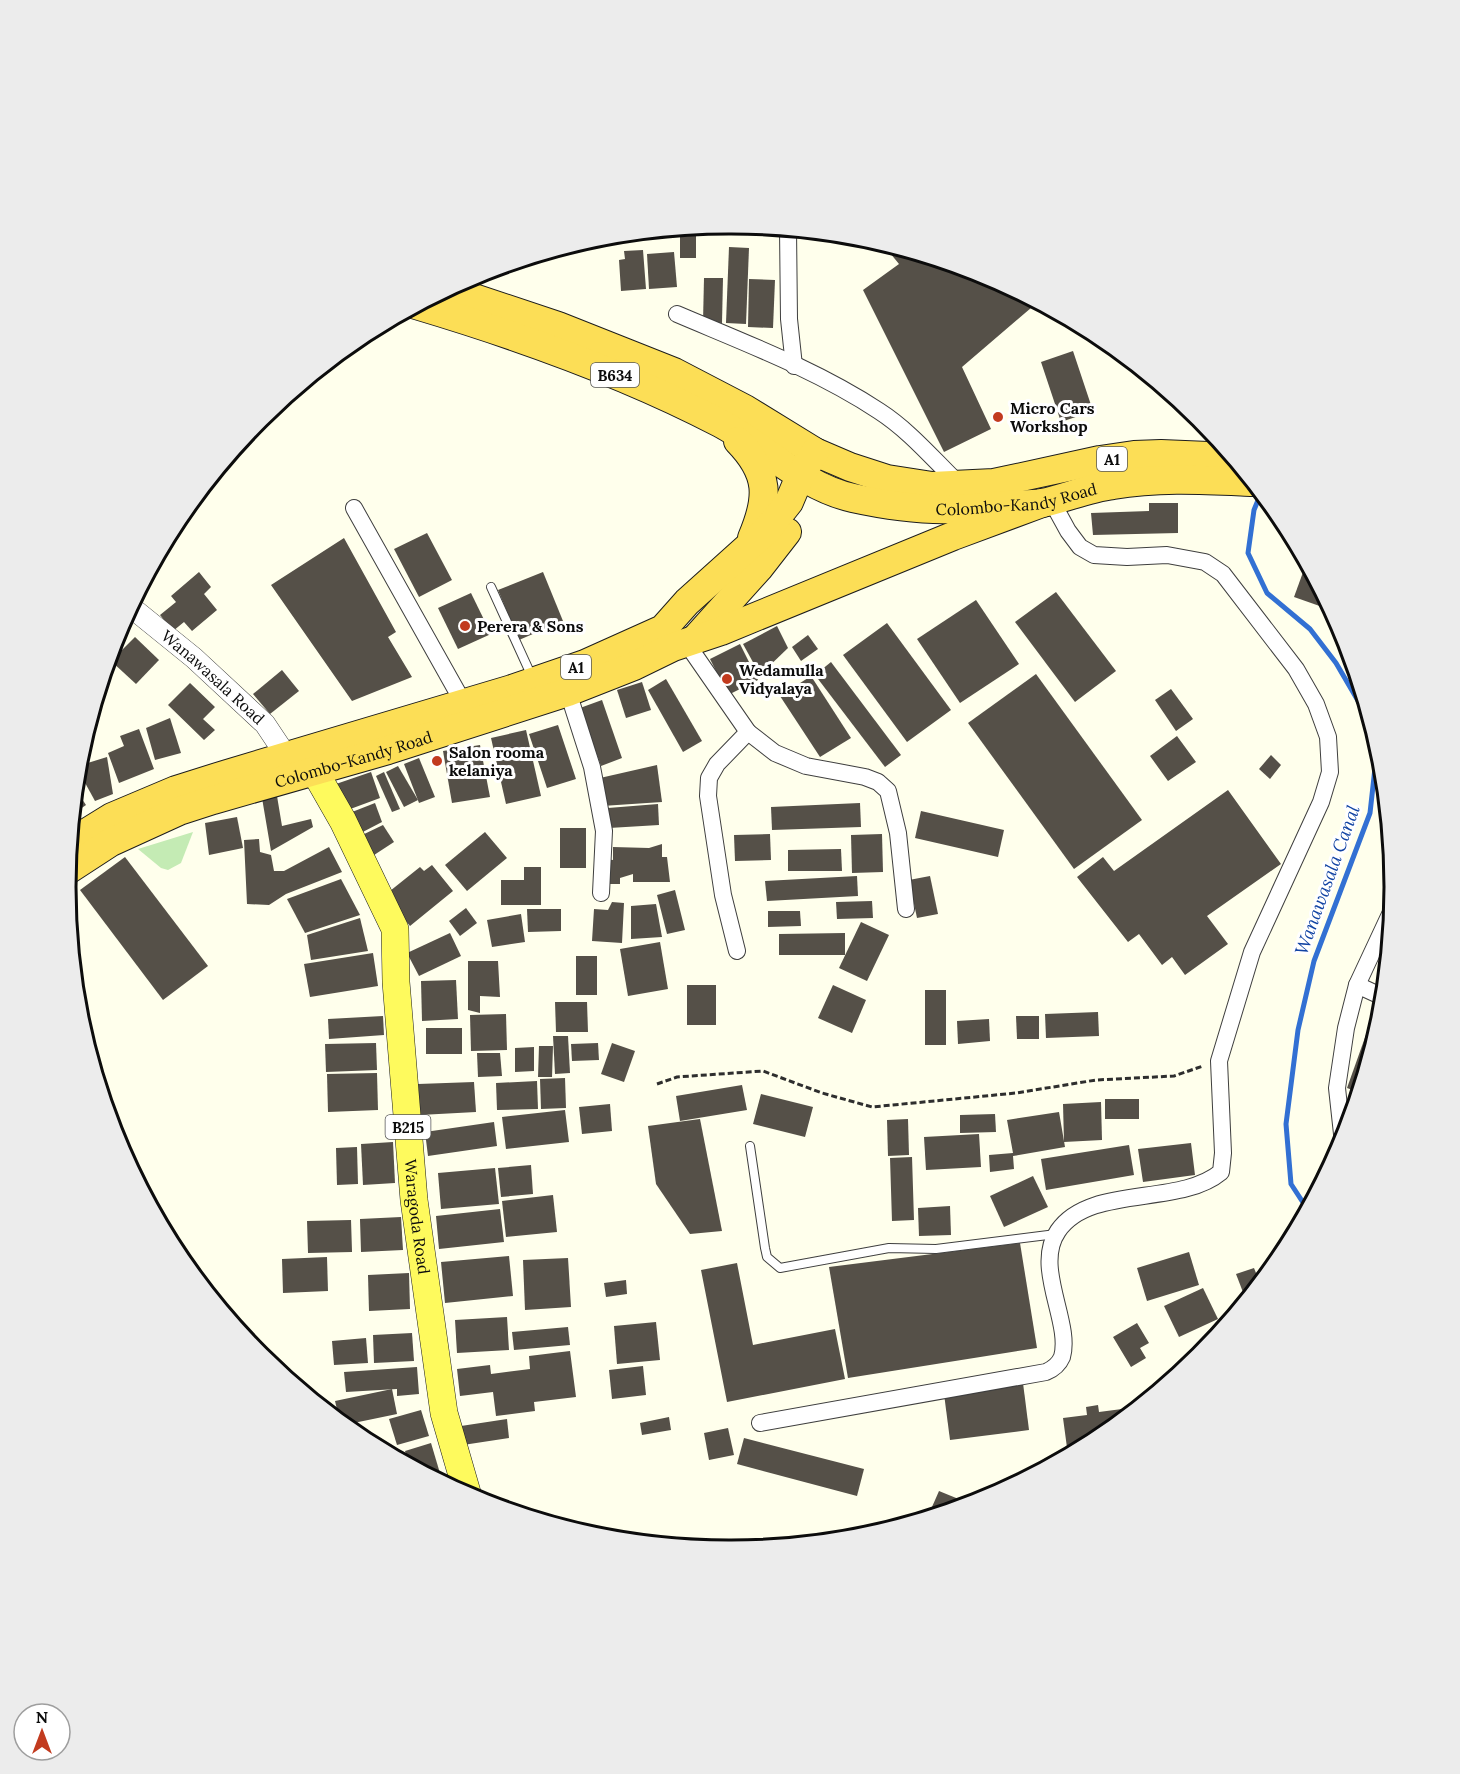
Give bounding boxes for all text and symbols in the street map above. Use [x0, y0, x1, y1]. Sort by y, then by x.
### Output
road number: B634 [591, 363, 639, 387]
place label: Micro Cars Workshop [1010, 398, 1095, 436]
marker: Micro Cars Workshop [991, 410, 1005, 424]
road number: A1 [1097, 447, 1127, 471]
street label: Colombo-Kandy Road [936, 478, 1099, 519]
place label: Perera & Sons [477, 616, 584, 636]
marker: Perera & Sons [458, 619, 472, 633]
street label: Wanawasala Road [157, 626, 269, 729]
road number: A1 [561, 655, 591, 679]
place label: Wedamulla Vidyalaya [739, 660, 824, 698]
marker: Wedamulla Vidyalaya [720, 672, 734, 686]
street label: Colombo-Kandy Road [272, 726, 435, 792]
place label: Salon rooma kelaniya [449, 742, 545, 780]
marker: Salon rooma kelaniya [430, 754, 444, 768]
water label: Wanawasala Canal [1289, 802, 1365, 958]
road number: B215 [386, 1115, 430, 1139]
street label: Waragoda Road [401, 1158, 434, 1276]
north arrow [12, 1702, 72, 1762]
text: N [36, 1707, 48, 1727]

